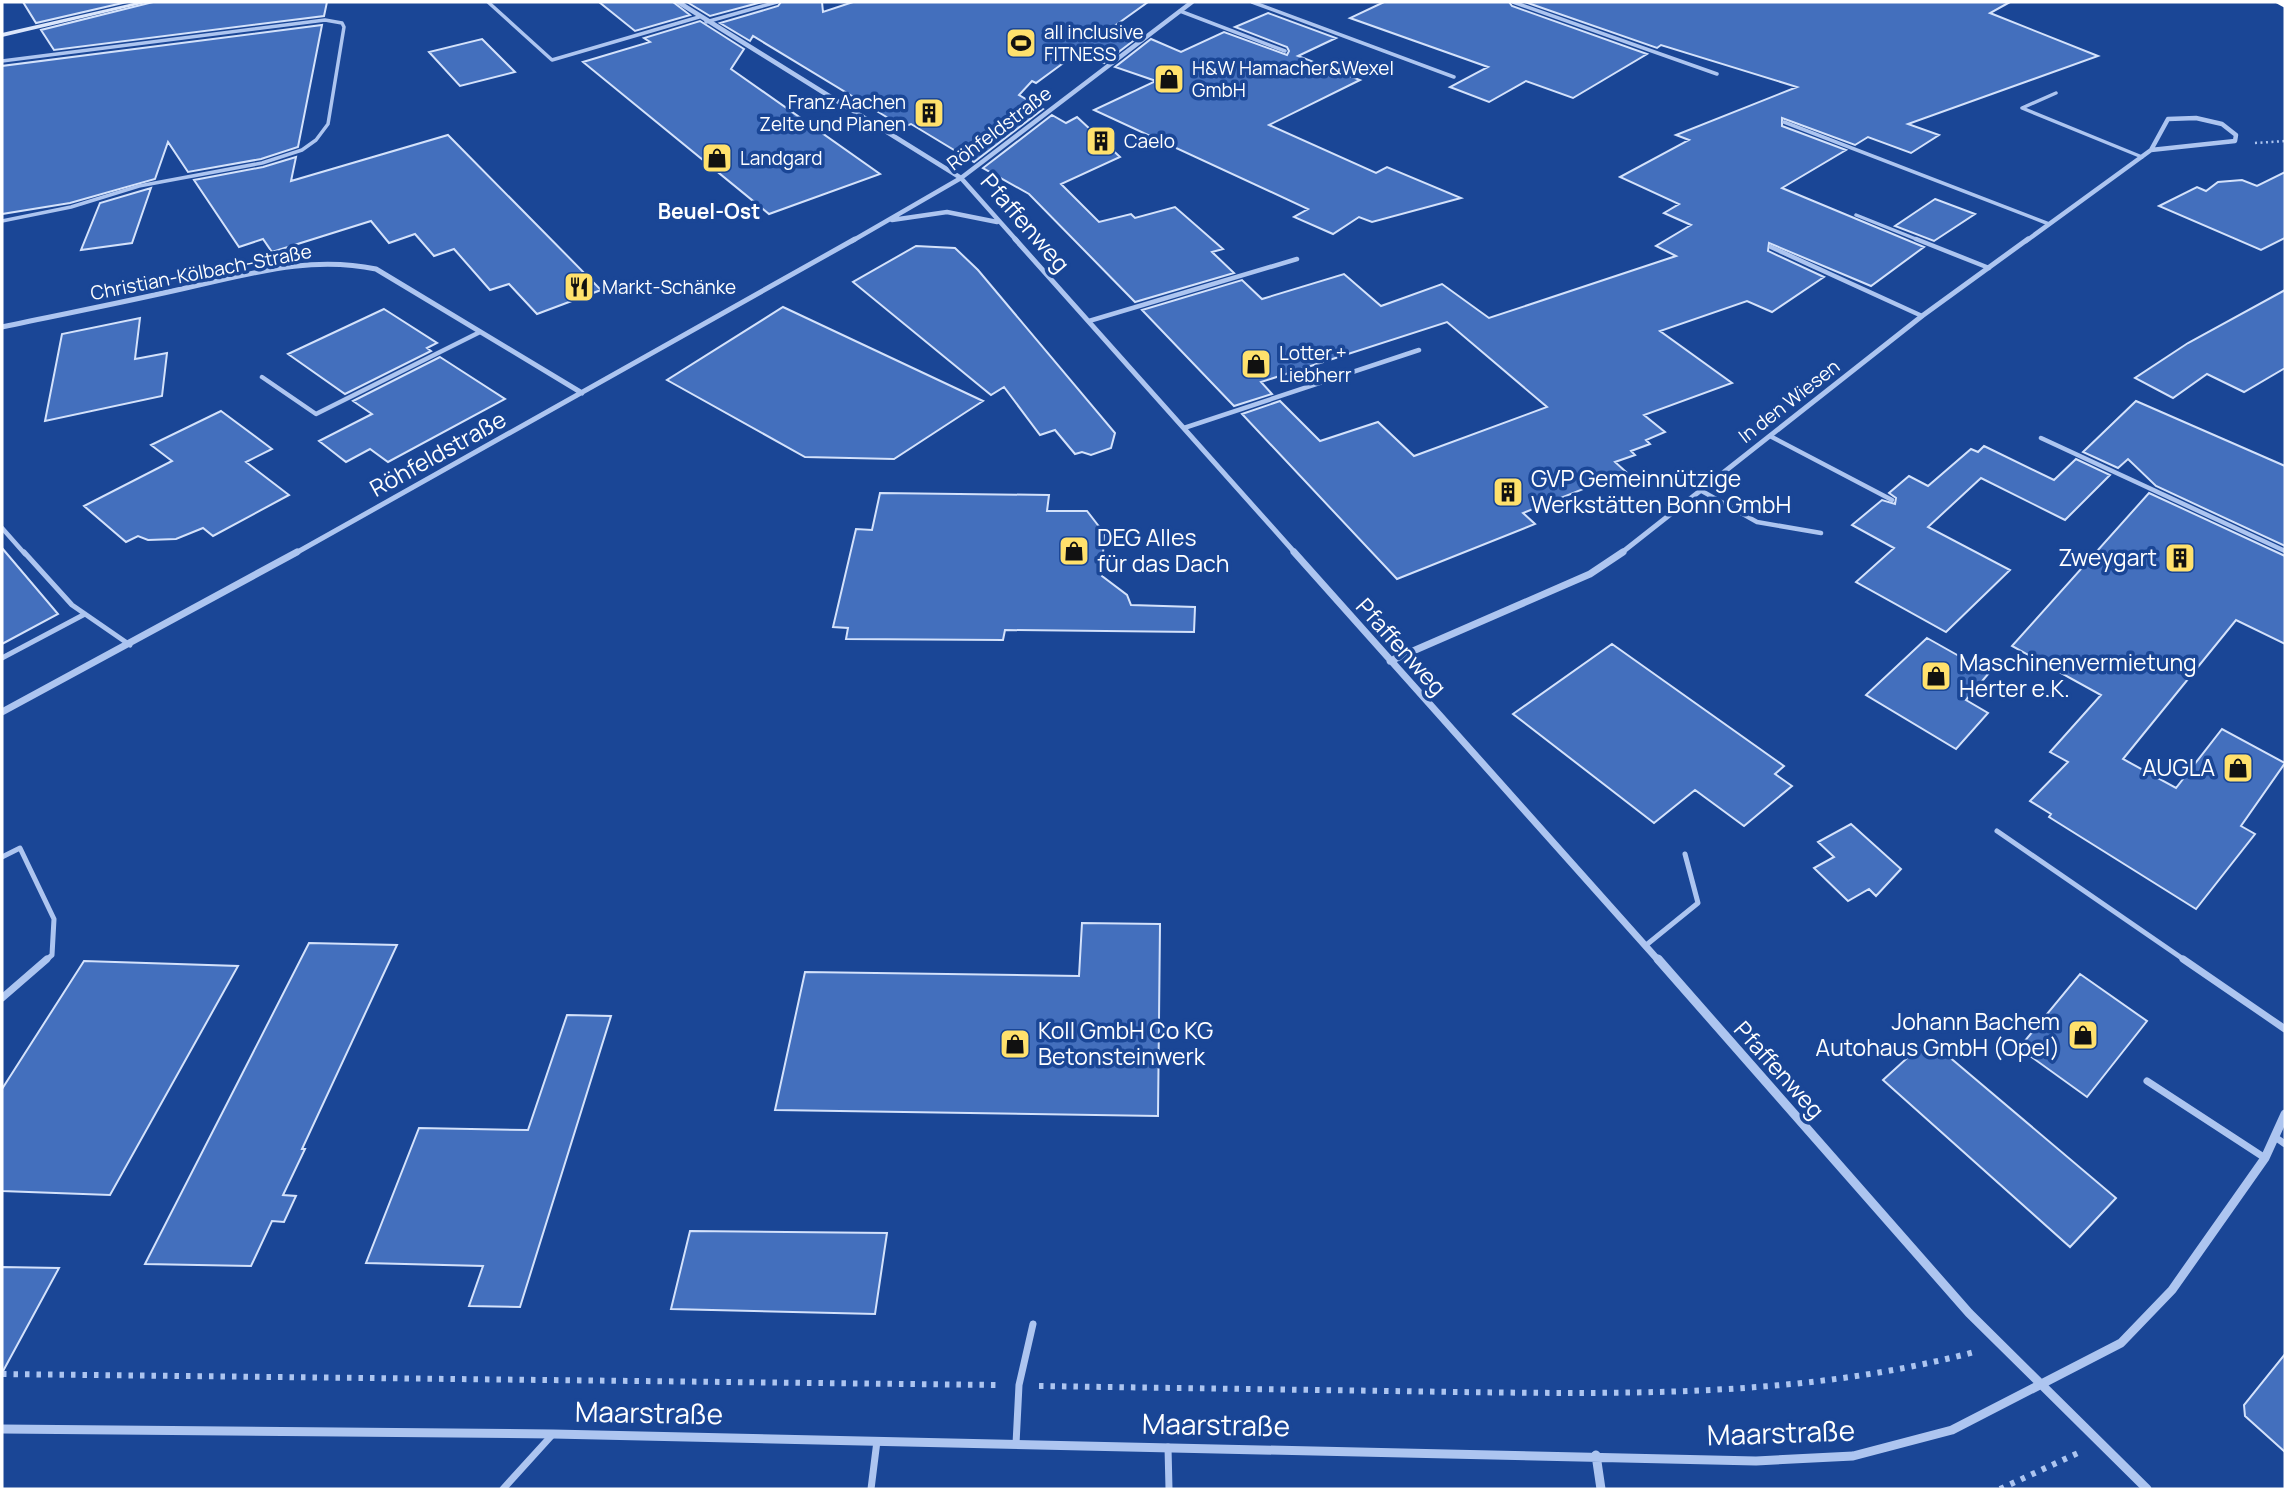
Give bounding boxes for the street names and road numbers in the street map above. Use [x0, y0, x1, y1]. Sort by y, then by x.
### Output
street label: Röhfeldstraße [941, 80, 1057, 176]
street label: Pfaffenweg [974, 166, 1078, 279]
street label: Christian-Kölbach-Straße [88, 238, 314, 306]
street label: In den Wiesen [1733, 353, 1845, 449]
street label: Röhfeldstraße [364, 403, 511, 504]
street label: Pfaffenweg [1349, 591, 1454, 702]
street label: Pfaffenweg [1727, 1014, 1832, 1125]
street label: Maarstraße [575, 1392, 723, 1432]
street label: Maarstraße [1142, 1404, 1290, 1444]
street label: Maarstraße [1706, 1410, 1856, 1454]

